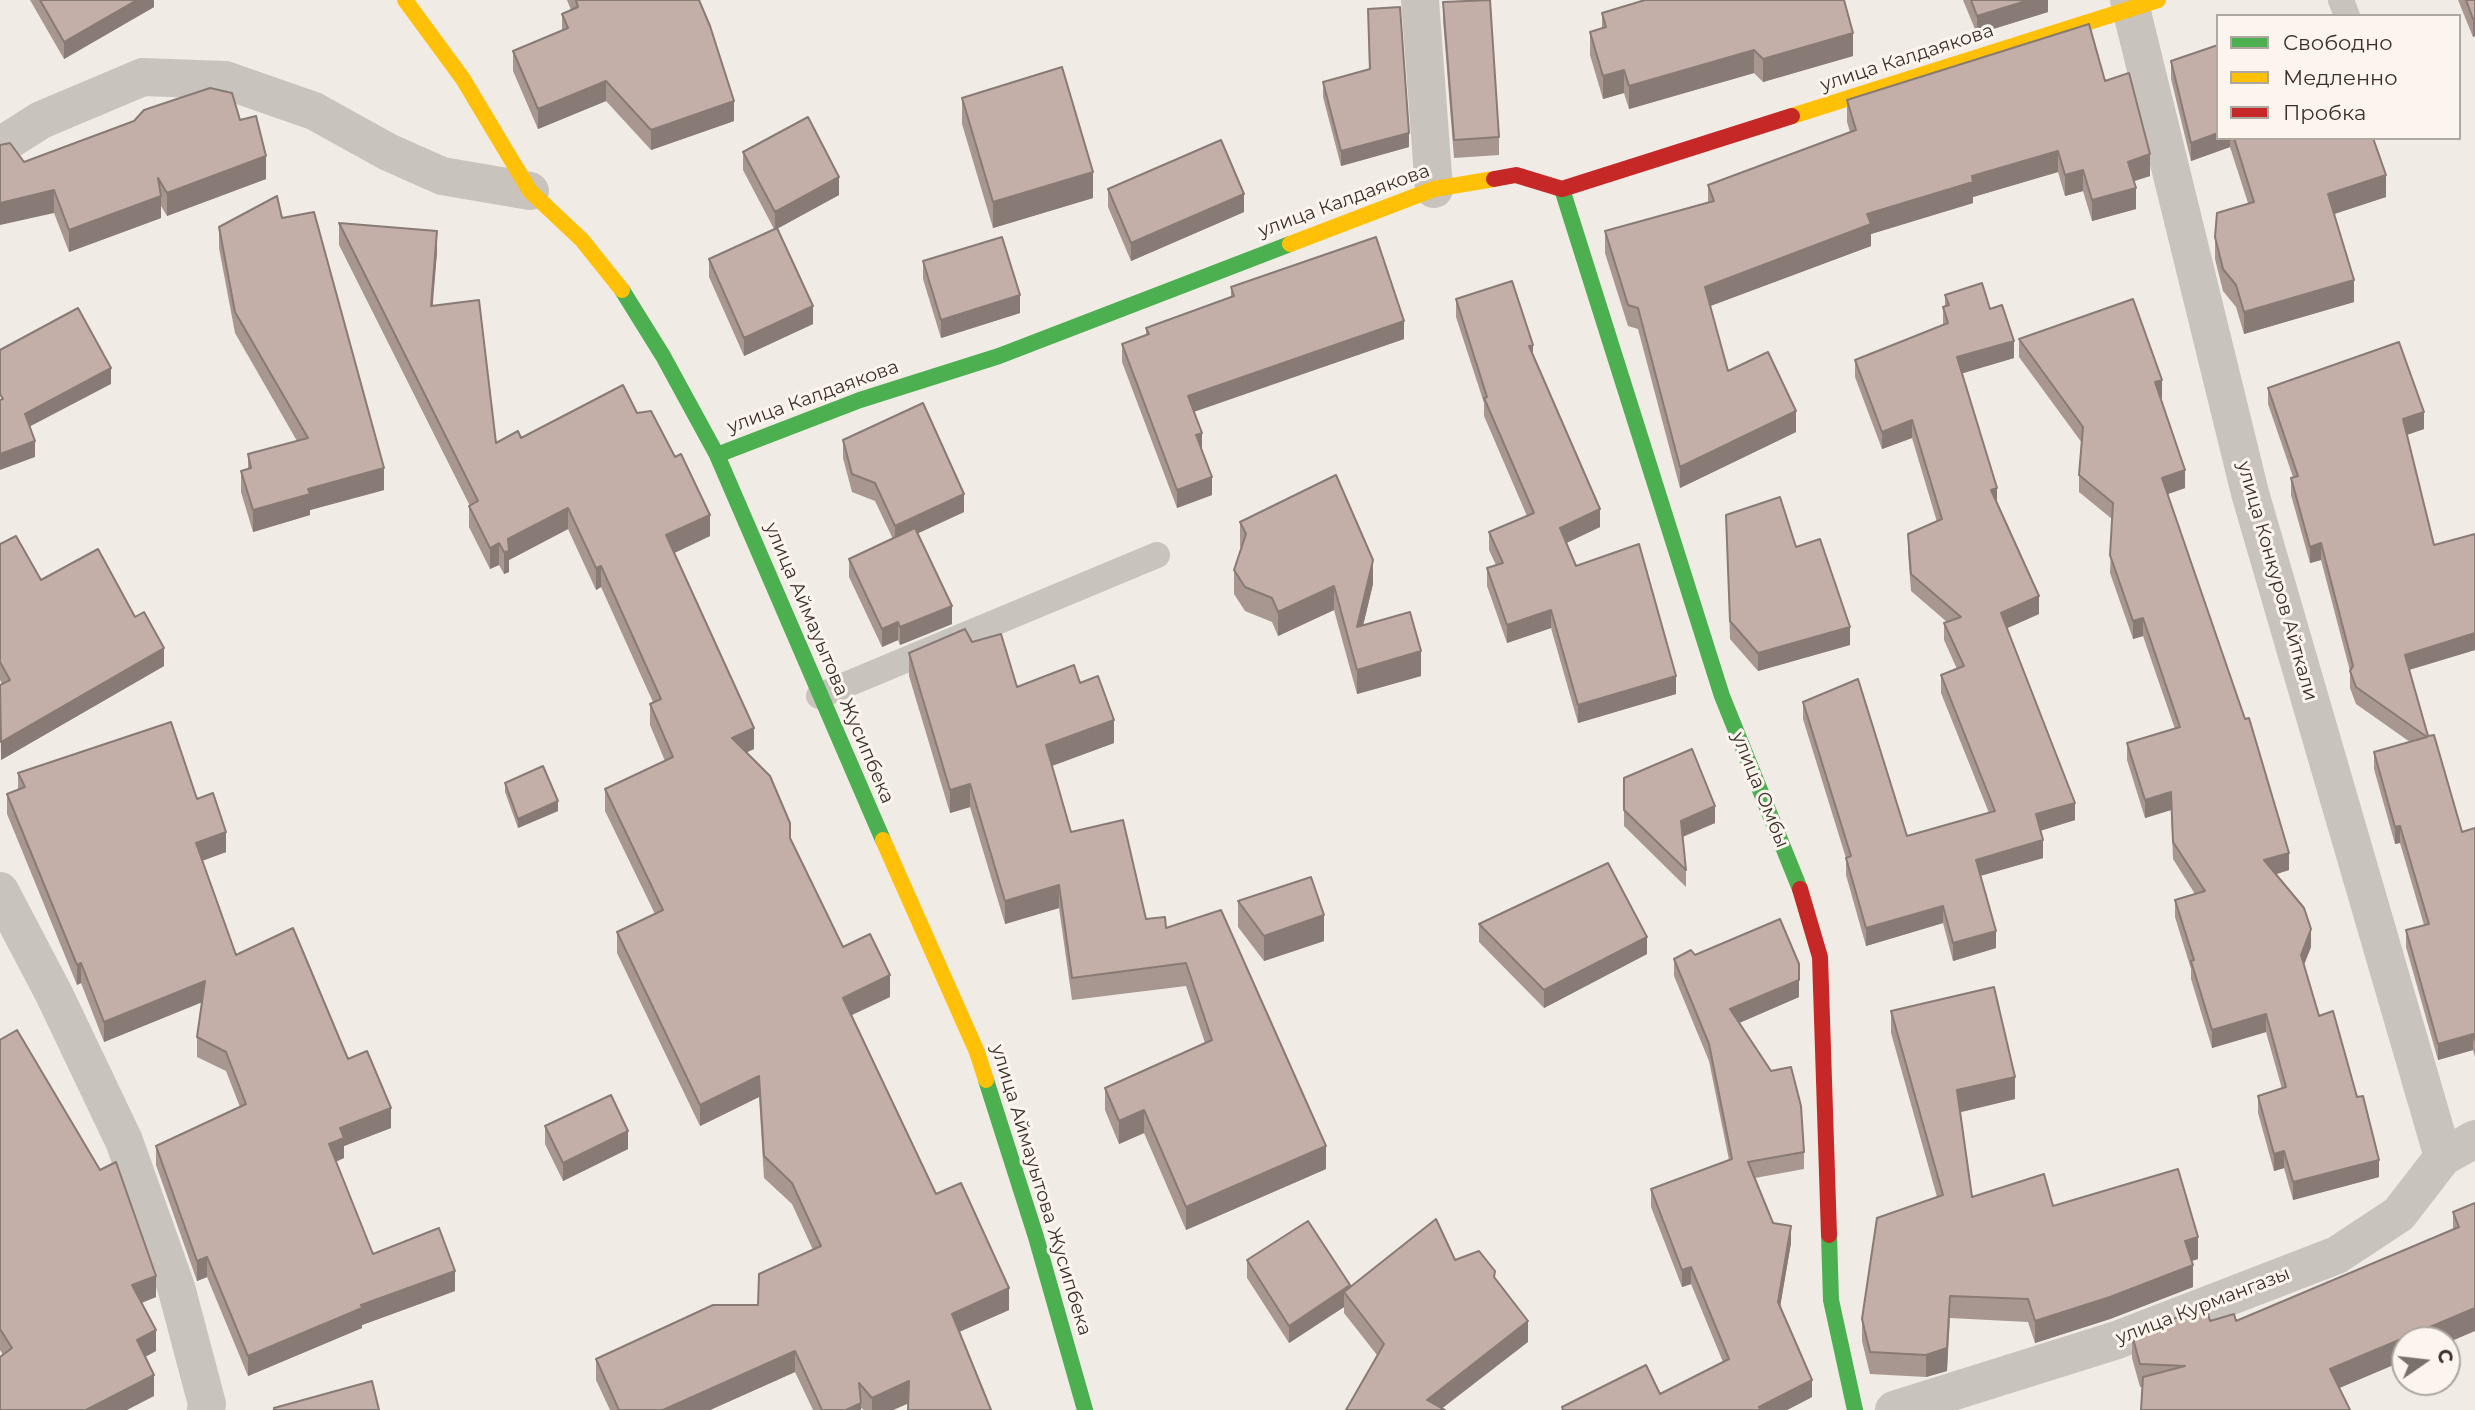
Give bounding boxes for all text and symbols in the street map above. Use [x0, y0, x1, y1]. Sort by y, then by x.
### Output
legend [2216, 14, 2461, 140]
street label: улица Калдаякова [1818, 19, 1996, 97]
text: Свободно [2283, 30, 2393, 55]
text: Медленно [2283, 65, 2398, 90]
text: Пробка [2283, 100, 2366, 125]
street label: улица Калдаякова [1255, 159, 1433, 243]
street label: улица Калдаякова [724, 355, 902, 439]
street label: улица Конкуров Айткали [2232, 459, 2322, 703]
street label: улица Аймауытова Жусипбека [759, 519, 899, 807]
street label: улица Омбы [1726, 729, 1794, 851]
street label: улица Аймауытова Жусипбека [986, 1042, 1096, 1338]
street label: улица Курмангазы [2113, 1262, 2293, 1350]
north arrow [2391, 1326, 2461, 1396]
text: С [2432, 1347, 2458, 1366]

